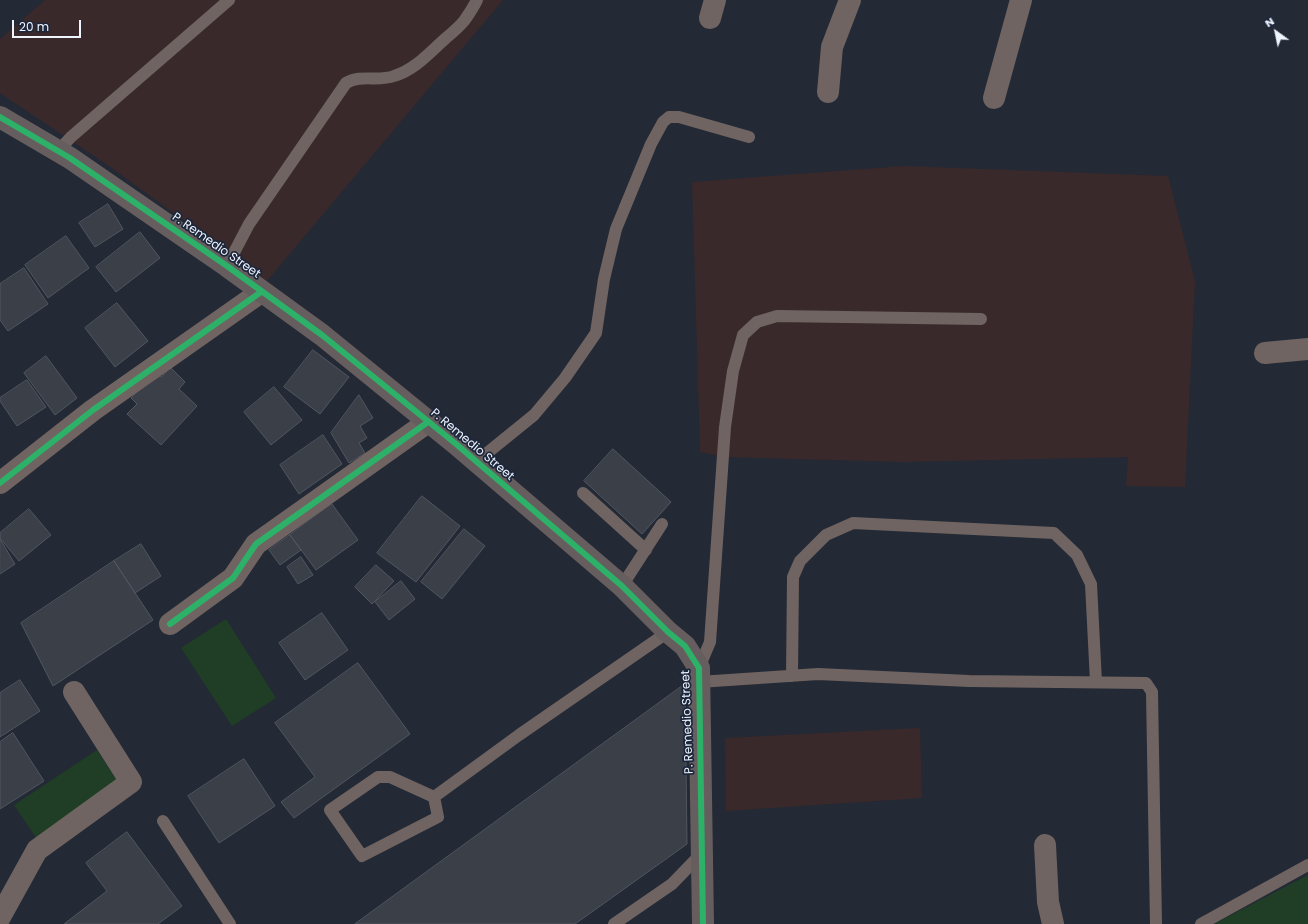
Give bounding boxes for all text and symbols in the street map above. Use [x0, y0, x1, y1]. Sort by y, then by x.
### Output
scale bar [14, 12, 83, 38]
north arrow [1256, 12, 1296, 52]
text: N [1262, 13, 1277, 31]
text: 20 m [19, 18, 49, 35]
street label: P. Remedio Street [169, 210, 263, 282]
street label: P. Remedio Street [427, 406, 517, 484]
street label: P. Remedio Street [679, 670, 697, 774]

